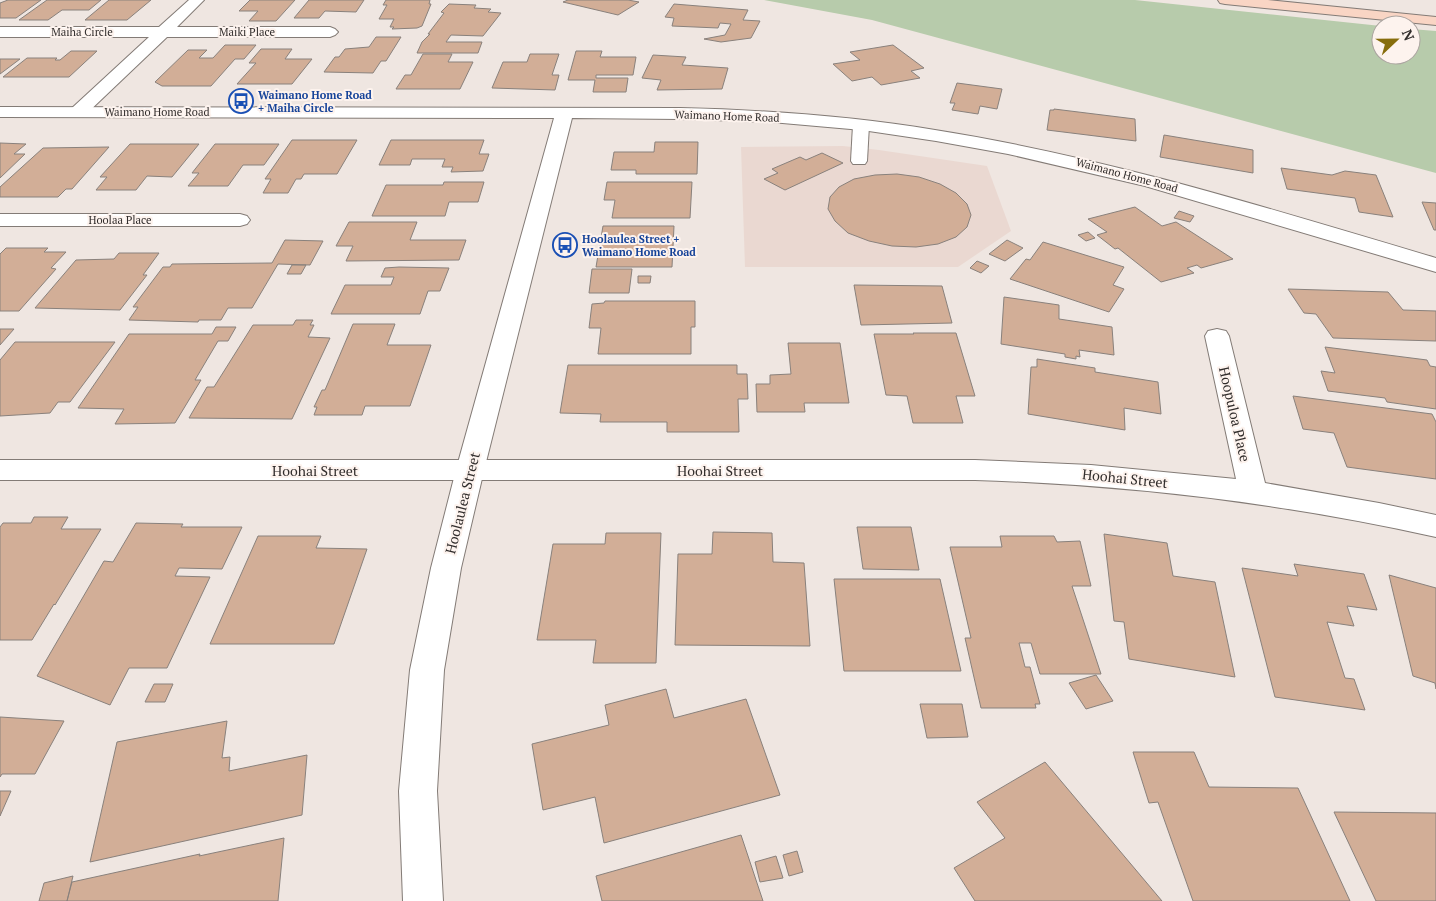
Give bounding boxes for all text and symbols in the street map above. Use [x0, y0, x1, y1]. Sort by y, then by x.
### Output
north arrow [1371, 15, 1421, 65]
street label: Maiha Circle [51, 25, 113, 39]
street label: Maiki Place [219, 25, 275, 39]
text: N [1398, 26, 1419, 44]
bus stop icon: Waimano Home Road + Maiha Circle [228, 88, 254, 114]
place label: Waimano Home Road + Maiha Circle [258, 88, 372, 115]
street label: Waimano Home Road [104, 105, 210, 119]
street label: Waimano Home Road [674, 107, 780, 125]
street label: Waimano Home Road [1074, 155, 1180, 195]
street label: Hoolaa Place [88, 213, 152, 227]
bus stop icon: Hoolaulea Street + Waimano Home Road [552, 232, 578, 258]
place label: Hoolaulea Street + Waimano Home Road [582, 232, 696, 259]
street label: Hoopuloa Place [1215, 365, 1255, 463]
street label: Hoolaulea Street [440, 449, 484, 556]
street label: Hoohai Street [272, 461, 359, 480]
street label: Hoohai Street [677, 461, 764, 480]
street label: Hoohai Street [1081, 464, 1170, 492]

